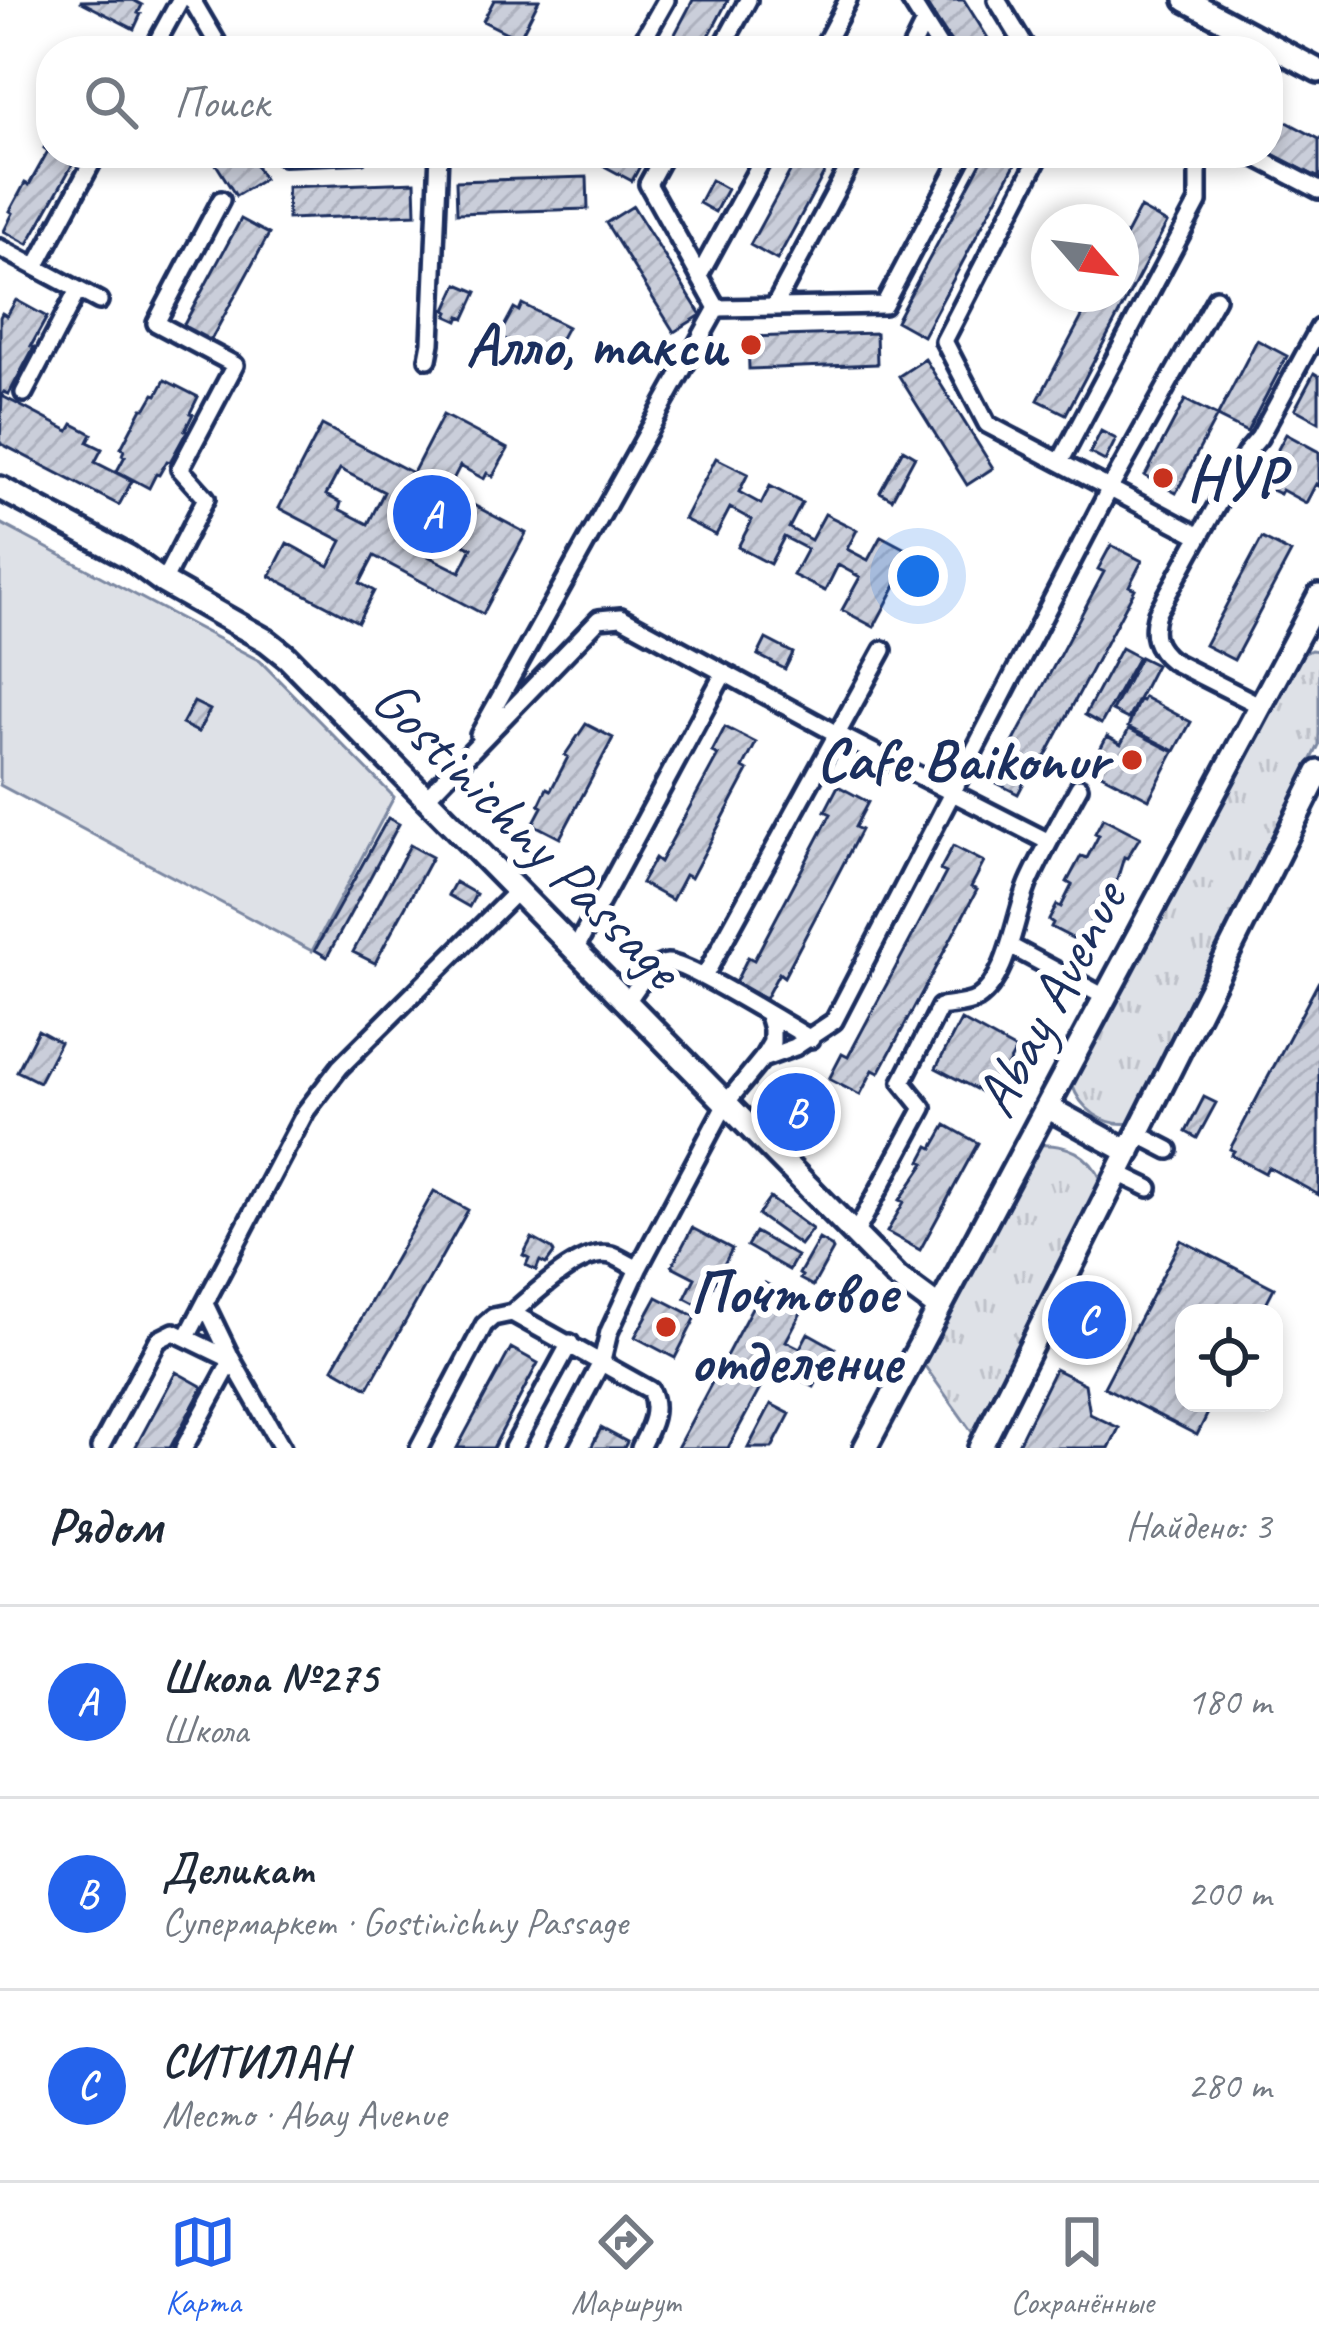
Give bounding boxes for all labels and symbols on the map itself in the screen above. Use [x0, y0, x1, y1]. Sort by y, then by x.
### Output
north arrow [1031, 204, 1139, 312]
place label: Алло, такси [466, 307, 730, 383]
marker: Алло, такси [738, 332, 764, 358]
place label: НУР [1187, 440, 1292, 516]
marker: НУР [1150, 465, 1176, 491]
pin: A [393, 469, 471, 559]
your location [888, 546, 948, 606]
street label: Gostinichny Passage [357, 662, 702, 1007]
place label: Cafe Baikonur [816, 722, 1114, 798]
marker: Cafe Baikonur [1119, 747, 1145, 773]
street label: Abay Avenue [957, 865, 1146, 1129]
pin: B [757, 1067, 835, 1157]
place label: Почтовое отделение [690, 1254, 905, 1399]
pin: C [1048, 1275, 1126, 1365]
marker: Почтовое отделение [653, 1314, 679, 1340]

